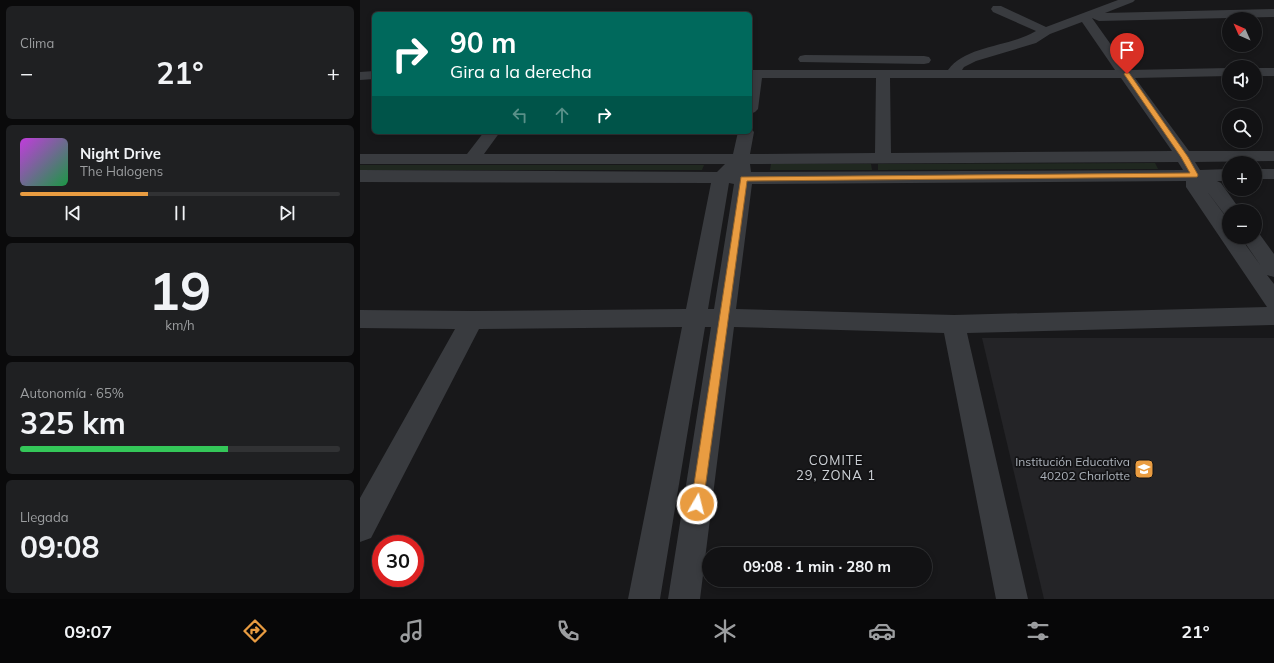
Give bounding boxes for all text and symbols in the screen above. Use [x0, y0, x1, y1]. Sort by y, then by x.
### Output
north arrow [1222, 12, 1262, 52]
map controls [1222, 12, 1262, 244]
text: 90 m [450, 25, 516, 60]
icon: right [384, 28, 436, 80]
pin [1110, 33, 1144, 74]
text: Clima [20, 35, 54, 51]
icon: arrive [1116, 39, 1138, 61]
text: 21° [156, 54, 204, 92]
text: − [20, 59, 33, 87]
text: + [327, 59, 340, 87]
text: Gira a la derecha [450, 60, 592, 83]
button: sound [1222, 60, 1262, 100]
icon: left [509, 104, 531, 126]
icon: ahead [551, 104, 573, 126]
icon: right [593, 104, 615, 126]
button: search [1222, 108, 1262, 148]
text: Night Drive [80, 144, 161, 163]
button: + [1222, 156, 1262, 196]
text: The Halogens [80, 163, 163, 179]
icon: previous [62, 202, 84, 224]
icon: pause [169, 202, 191, 224]
icon: next [276, 202, 298, 224]
button: − [1222, 204, 1262, 244]
text: 19 [149, 258, 211, 323]
text: km/h [165, 317, 195, 333]
text: Autonomía · 65% [20, 385, 124, 401]
text: 325 km [20, 404, 126, 442]
district label: COMITE 29, ZONA 1 [796, 452, 876, 483]
place label: Institución Educativa 40202 Charlotte [1015, 454, 1130, 483]
school or university icon: Institución Educativa 40202 Charlotte [1133, 458, 1155, 480]
position arrow [676, 483, 718, 525]
text: Llegada [20, 509, 69, 525]
text: 09:08 [20, 528, 99, 566]
speed limit sign: 30 [372, 535, 424, 587]
text: 09:08 · 1 min · 280 m [743, 557, 891, 576]
icon: directions [241, 617, 269, 645]
icon: music [398, 617, 426, 645]
icon: phone [554, 617, 582, 645]
icon: climate [711, 617, 739, 645]
icon: car [868, 617, 896, 645]
icon: filters [1024, 617, 1052, 645]
text: 09:07 [64, 620, 112, 643]
text: 21° [1181, 620, 1210, 643]

